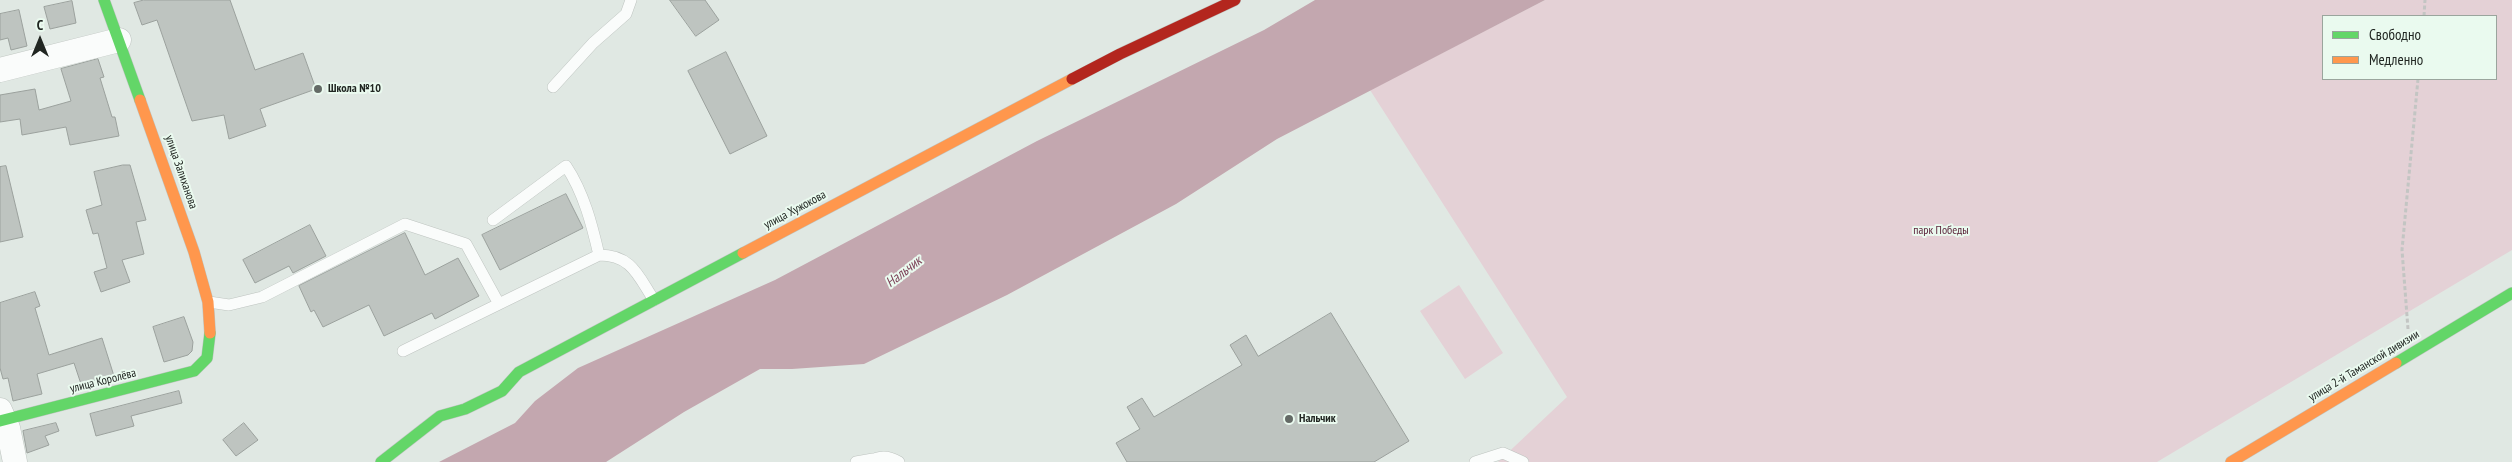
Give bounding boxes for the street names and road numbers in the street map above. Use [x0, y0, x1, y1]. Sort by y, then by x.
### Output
street label: улица Залиханова [162, 133, 200, 211]
street label: улица Хужокова [762, 188, 828, 232]
street label: улица 2-й Таманской дивизии [2306, 327, 2422, 405]
street label: улица Королёва [68, 366, 138, 396]

